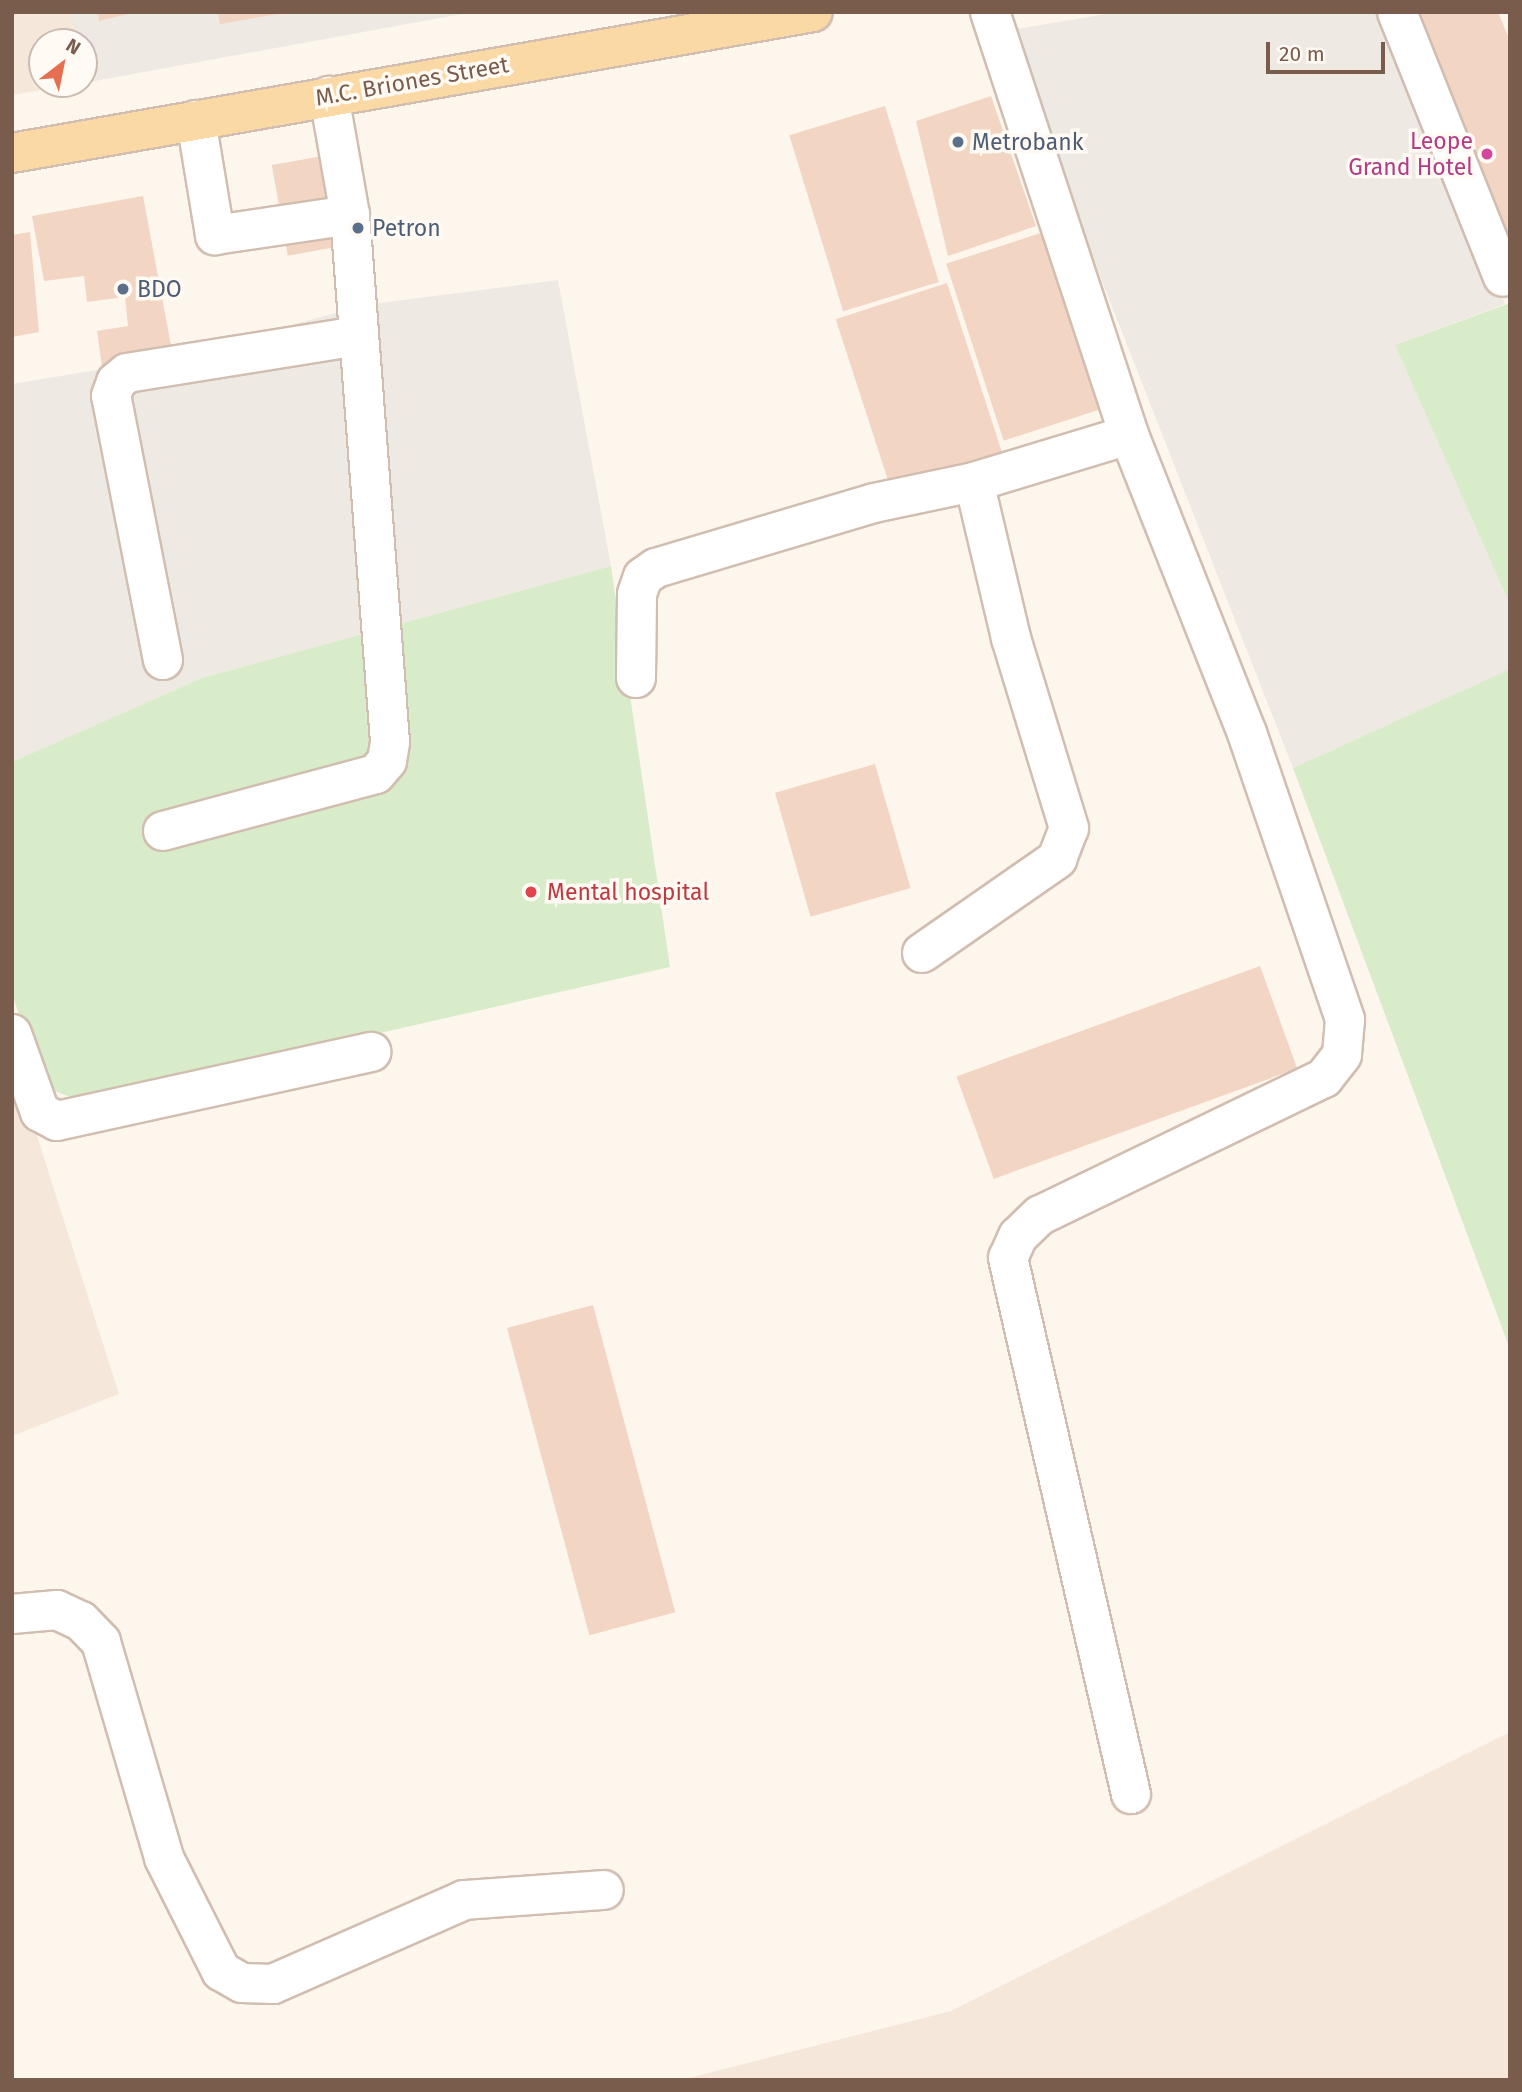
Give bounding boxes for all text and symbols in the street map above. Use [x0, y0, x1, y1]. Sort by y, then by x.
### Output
north arrow [28, 28, 98, 98]
scale bar [1270, 28, 1389, 72]
text: N [62, 33, 85, 60]
text: 20 m [1279, 41, 1325, 67]
street label: M.C. Briones Street [313, 50, 511, 112]
place label: Leope Grand Hotel [1348, 127, 1473, 181]
place label: Metrobank [972, 128, 1084, 156]
marker: Metrobank [950, 134, 966, 150]
marker: Leope Grand Hotel [1479, 146, 1495, 162]
place label: Petron [372, 214, 441, 242]
marker: Petron [350, 220, 366, 236]
place label: BDO [137, 275, 182, 303]
marker: BDO [115, 281, 131, 297]
place label: Mental hospital [547, 878, 709, 906]
marker: Mental hospital [521, 882, 541, 902]

